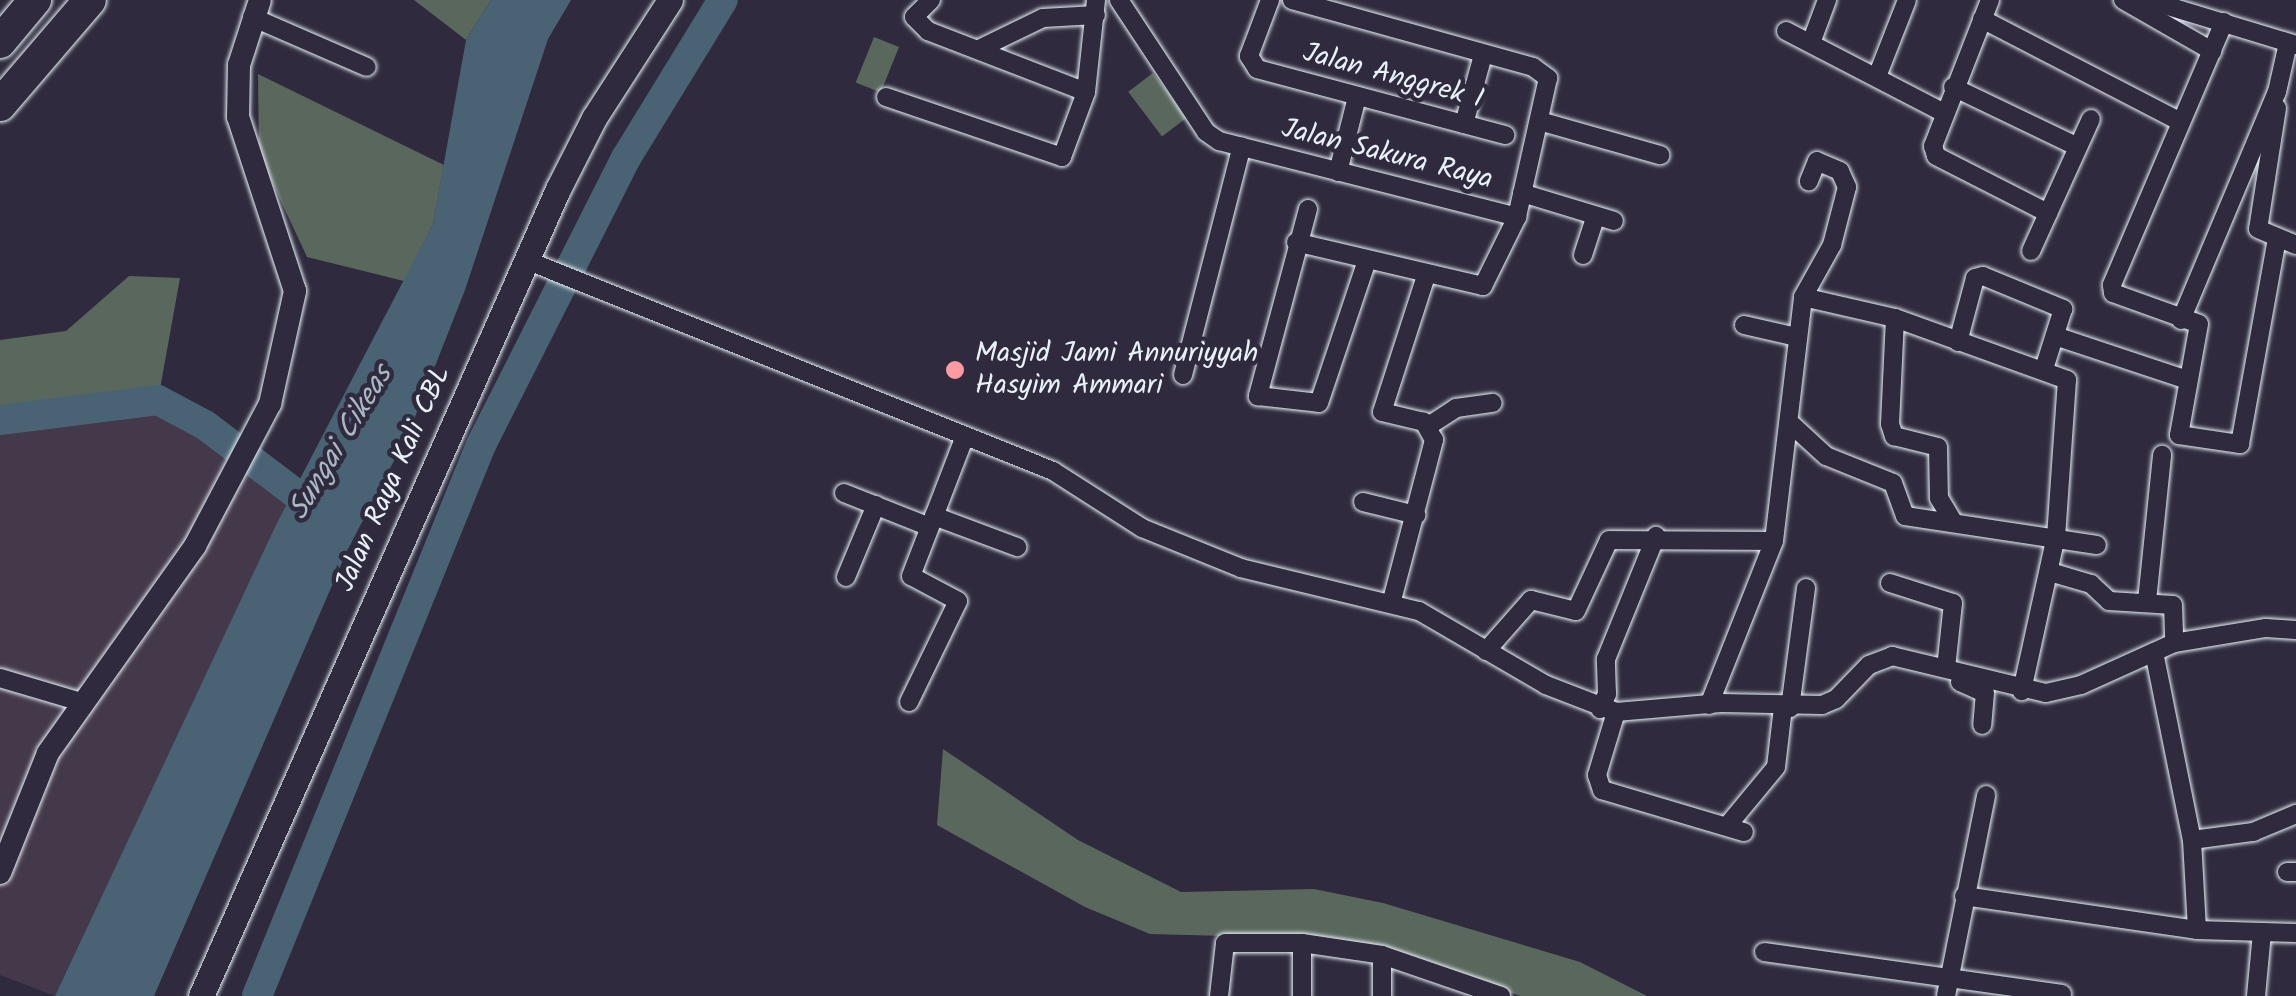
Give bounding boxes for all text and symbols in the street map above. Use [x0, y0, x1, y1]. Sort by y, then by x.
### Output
street label: Jalan Anggrek I [1299, 37, 1487, 117]
street label: Jalan Sakura Raya [1278, 113, 1496, 197]
place label: Masjid Jami Annuriyyah Hasyim Ammari [975, 337, 1258, 403]
water label: Sungai Cikeas [281, 359, 401, 527]
marker: Masjid Jami Annuriyyah Hasyim Ammari [944, 359, 966, 381]
street label: Jalan Raya Kali CBL [329, 361, 459, 597]

